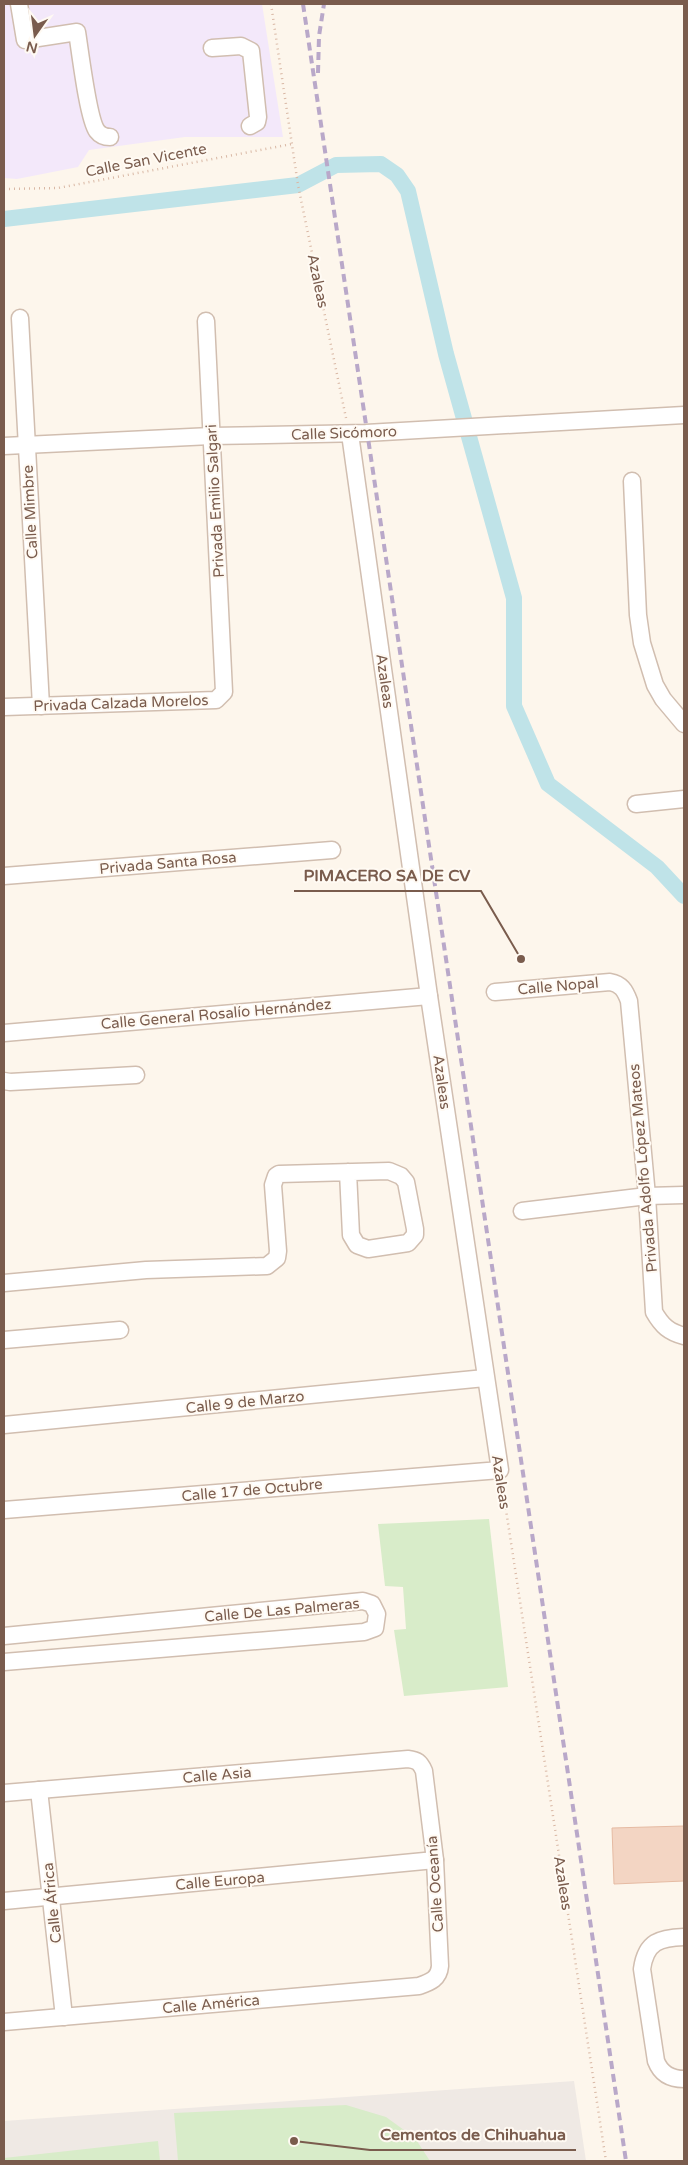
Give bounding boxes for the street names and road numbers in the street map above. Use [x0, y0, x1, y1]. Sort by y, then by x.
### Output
street label: Calle San Vicente [84, 139, 208, 181]
street label: Azaleas [303, 252, 333, 310]
street label: Calle Sicómoro [291, 422, 397, 444]
street label: Privada Emilio Salgari [202, 424, 228, 578]
street label: Calle Mimbre [19, 465, 41, 559]
street label: Azaleas [372, 653, 398, 709]
street label: Privada Calzada Morelos [33, 691, 209, 715]
street label: Privada Santa Rosa [99, 848, 237, 878]
street label: Calle Nopal [517, 973, 599, 999]
street label: Calle General Rosalío Hernández [100, 995, 332, 1033]
street label: Azaleas [429, 1054, 455, 1110]
street label: Privada Adolfo López Mateos [625, 1063, 661, 1273]
street label: Calle 9 de Marzo [185, 1387, 305, 1417]
street label: Azaleas [488, 1453, 514, 1511]
street label: Calle 17 de Octubre [181, 1475, 323, 1505]
street label: Calle De Las Palmeras [204, 1594, 360, 1626]
street label: Calle Asia [182, 1763, 252, 1787]
street label: Calle Oceanía [423, 1835, 447, 1933]
street label: Azaleas [550, 1854, 576, 1912]
street label: Calle África [39, 1862, 65, 1944]
street label: Calle Europa [175, 1868, 265, 1894]
street label: Calle América [161, 1991, 261, 2017]

